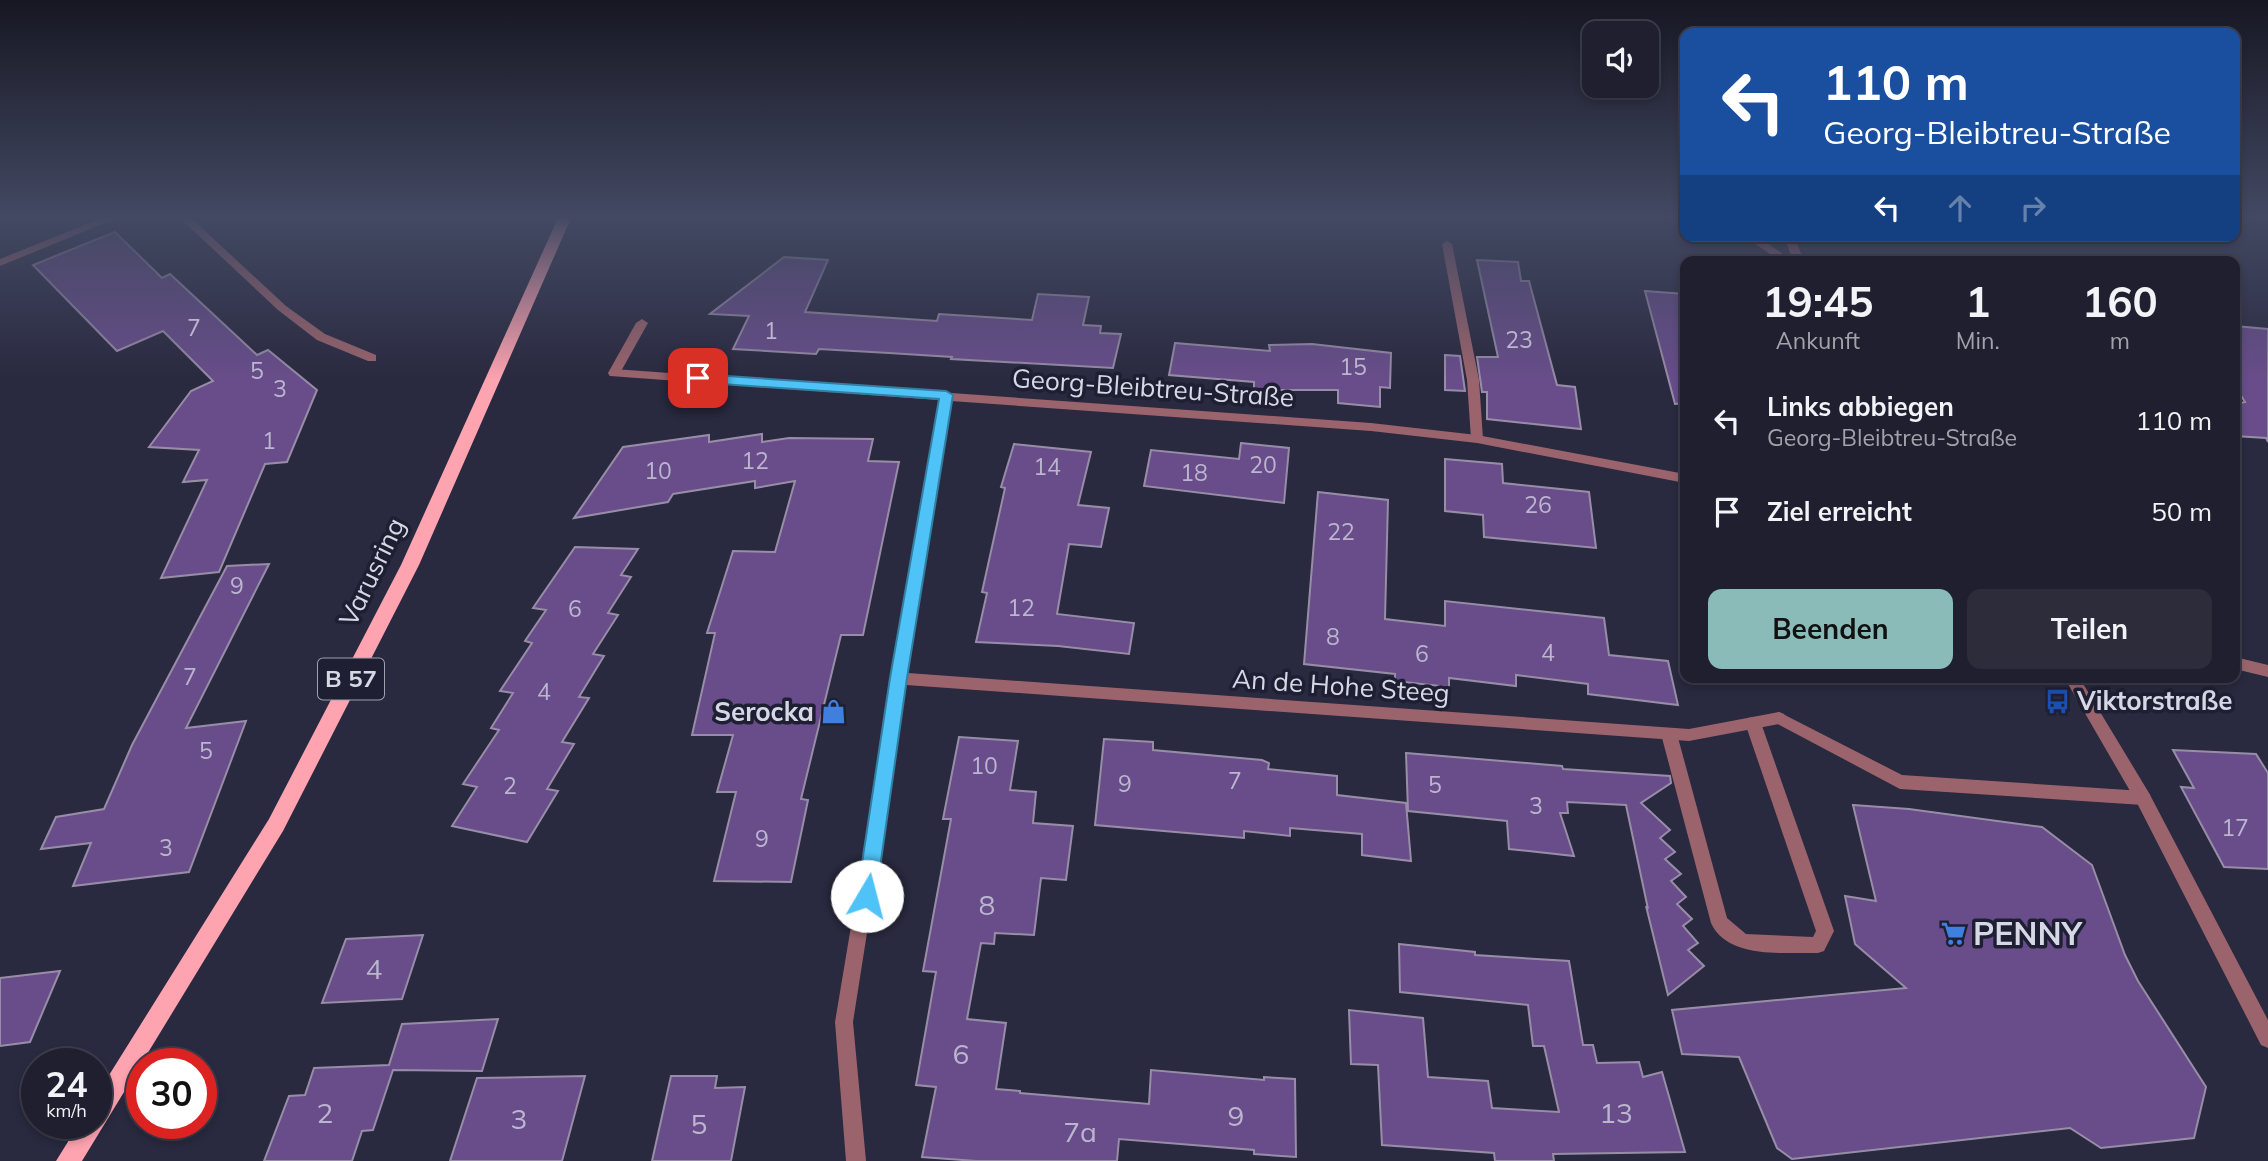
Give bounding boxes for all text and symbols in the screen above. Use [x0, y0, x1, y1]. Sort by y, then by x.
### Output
map controls [1582, 21, 1659, 98]
button: sound [1582, 21, 1659, 98]
text: 110 m [1823, 51, 1969, 112]
icon: left [1708, 56, 1799, 147]
text: Georg-Bleibtreu-Straße [1823, 112, 2171, 152]
icon: left [1868, 189, 1906, 227]
icon: ahead [1941, 189, 1979, 227]
icon: right [2014, 189, 2052, 227]
text: 19:45 [1762, 275, 1874, 328]
text: 1 [1965, 275, 1990, 328]
text: 160 [2082, 275, 2158, 328]
house number: 7 [187, 313, 201, 342]
house number: 1 [764, 316, 778, 345]
house number: 23 [1505, 325, 1533, 354]
text: Ankunft [1776, 326, 1860, 355]
text: Min. [1956, 326, 2000, 355]
text: m [2110, 326, 2130, 355]
pin [668, 348, 728, 408]
house number: 15 [1339, 352, 1367, 381]
house number: 5 [250, 356, 264, 385]
icon: arrive [679, 359, 717, 397]
street label: Georg-Bleibtreu-Straße [1011, 361, 1295, 414]
house number: 3 [273, 374, 287, 403]
text: Links abbiegen [1767, 390, 1954, 423]
icon: left [1708, 402, 1746, 440]
text: 110 m [2136, 404, 2212, 437]
text: Georg-Bleibtreu-Straße [1767, 423, 2017, 452]
house number: 1 [262, 426, 276, 455]
house number: 12 [741, 446, 769, 475]
house number: 20 [1249, 450, 1277, 479]
house number: 14 [1033, 452, 1061, 481]
house number: 10 [644, 456, 672, 485]
house number: 18 [1180, 458, 1208, 487]
house number: 26 [1524, 490, 1552, 519]
icon: arrive [1708, 493, 1746, 531]
text: Ziel erreicht [1767, 495, 1912, 528]
text: 50 m [2151, 495, 2212, 528]
street label: Varusring [331, 512, 412, 631]
house number: 22 [1327, 517, 1355, 546]
house number: 9 [230, 571, 244, 600]
button: Beenden [1708, 589, 1953, 669]
button: Teilen [1967, 589, 2212, 669]
house number: 12 [1007, 593, 1035, 622]
house number: 6 [568, 594, 582, 623]
house number: 8 [1326, 622, 1340, 651]
house number: 4 [1541, 638, 1555, 667]
house number: 6 [1415, 639, 1429, 668]
road number: B 57 [318, 658, 384, 700]
street label: An de Hohe Steeg [1231, 661, 1451, 710]
house number: 7 [183, 662, 197, 691]
house number: 4 [537, 677, 551, 706]
place label: Viktorstraße [2076, 684, 2232, 717]
bus stop icon: Viktorstraße [2043, 687, 2071, 715]
place label: Serocka [714, 695, 814, 728]
shop icon: Serocka [820, 698, 848, 726]
house number: 5 [199, 736, 213, 765]
house number: 10 [970, 751, 998, 780]
house number: 7 [1228, 766, 1242, 795]
house number: 9 [1118, 769, 1132, 798]
house number: 5 [1428, 770, 1442, 799]
house number: 2 [503, 771, 517, 800]
house number: 3 [1529, 791, 1543, 820]
house number: 17 [2221, 813, 2249, 842]
house number: 9 [755, 824, 769, 853]
house number: 3 [159, 833, 173, 862]
position arrow [830, 859, 904, 933]
house number: 8 [979, 887, 995, 922]
place label: PENNY [1973, 913, 2083, 953]
supermarket icon: PENNY [1939, 920, 1967, 948]
house number: 4 [366, 951, 383, 986]
house number: 6 [953, 1036, 969, 1071]
speed limit sign: 30 [126, 1048, 217, 1139]
text: 24 [45, 1062, 88, 1106]
house number: 2 [317, 1095, 333, 1130]
house number: 13 [1599, 1095, 1633, 1130]
house number: 9 [1228, 1098, 1244, 1133]
text: km/h [46, 1099, 87, 1122]
house number: 3 [511, 1101, 527, 1136]
house number: 5 [691, 1106, 707, 1141]
house number: 7a [1063, 1114, 1097, 1149]

